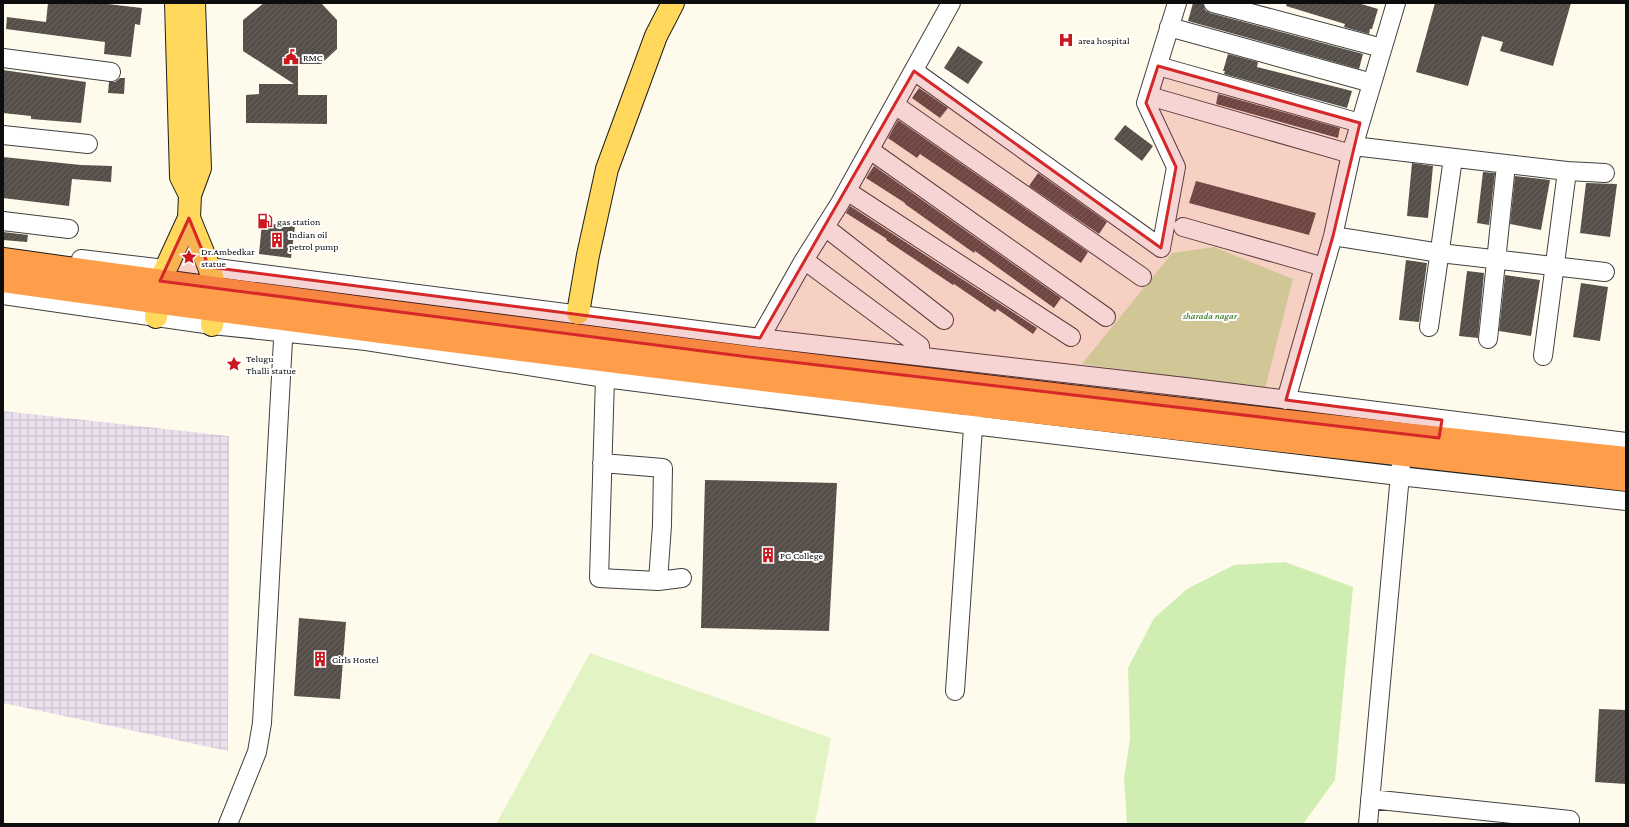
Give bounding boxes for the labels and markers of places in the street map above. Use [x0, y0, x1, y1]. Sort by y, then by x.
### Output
hospital icon: area hospital [1057, 31, 1075, 49]
place label: area hospital [1078, 35, 1130, 46]
public building icon: RMC [282, 48, 300, 66]
place label: RMC [303, 52, 323, 63]
fuel station icon: gas station [256, 212, 274, 230]
place label: gas station [277, 216, 321, 227]
place label: Indian oil petrol pump [289, 229, 339, 252]
building icon: Indian oil petrol pump [268, 231, 286, 249]
place label: Dr.Ambedkar statue [201, 246, 255, 269]
place icon: Dr.Ambedkar statue [180, 248, 198, 266]
place label: Telugu Thalli statue [246, 353, 297, 376]
place icon: Telugu Thalli statue [225, 355, 243, 373]
building icon: PG College [759, 546, 777, 564]
place label: PG College [780, 550, 823, 561]
building icon: Girls Hostel [311, 650, 329, 668]
place label: Girls Hostel [332, 654, 379, 665]

